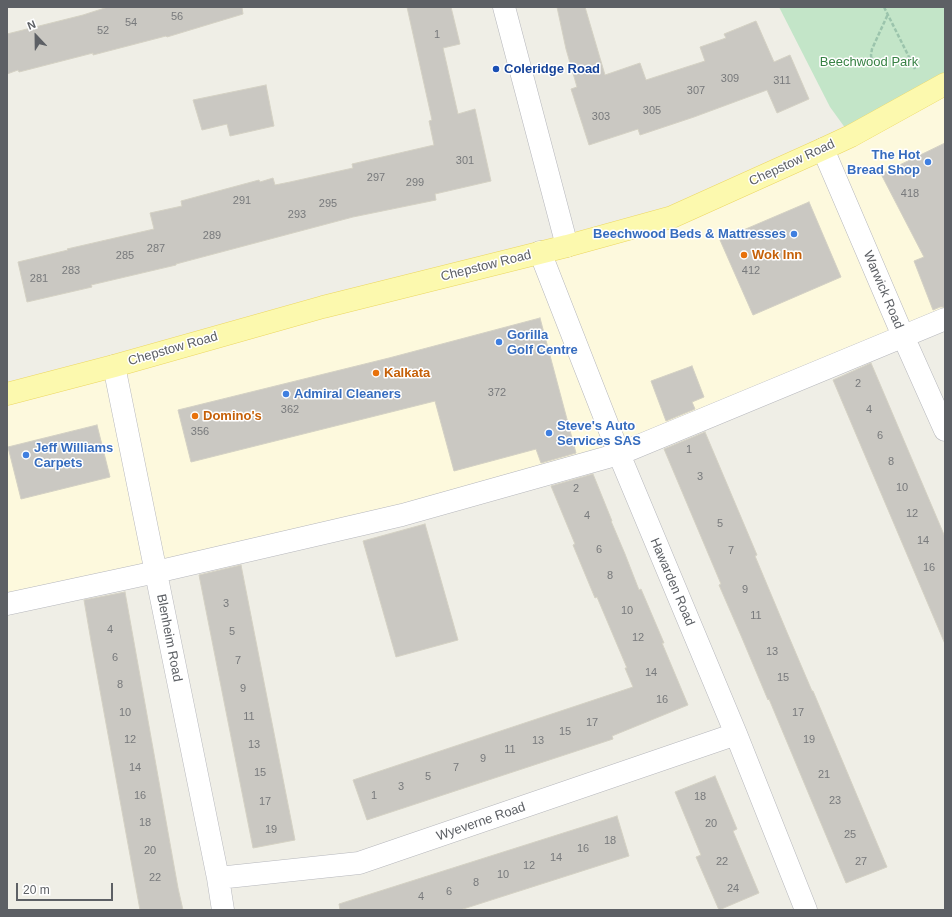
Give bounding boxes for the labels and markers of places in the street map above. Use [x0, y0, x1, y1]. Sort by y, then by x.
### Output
place label: Coleridge Road [504, 61, 600, 77]
marker: Coleridge Road [491, 64, 501, 74]
place label: The Hot Bread Shop [847, 147, 920, 178]
marker: The Hot Bread Shop [923, 157, 933, 167]
place label: Beechwood Beds & Mattresses [593, 226, 786, 242]
marker: Beechwood Beds & Mattresses [789, 229, 799, 239]
place label: Wok Inn [752, 247, 802, 263]
marker: Wok Inn [739, 250, 749, 260]
place label: Gorilla Golf Centre [507, 327, 578, 358]
marker: Gorilla Golf Centre [494, 337, 504, 347]
place label: Kalkata [384, 365, 430, 381]
marker: Kalkata [371, 368, 381, 378]
place label: Admiral Cleaners [294, 386, 401, 402]
marker: Admiral Cleaners [281, 389, 291, 399]
place label: Domino's [203, 408, 262, 424]
marker: Domino's [190, 411, 200, 421]
place label: Steve's Auto Services SAS [557, 418, 641, 449]
marker: Steve's Auto Services SAS [544, 428, 554, 438]
place label: Jeff Williams Carpets [34, 440, 113, 471]
marker: Jeff Williams Carpets [21, 450, 31, 460]

